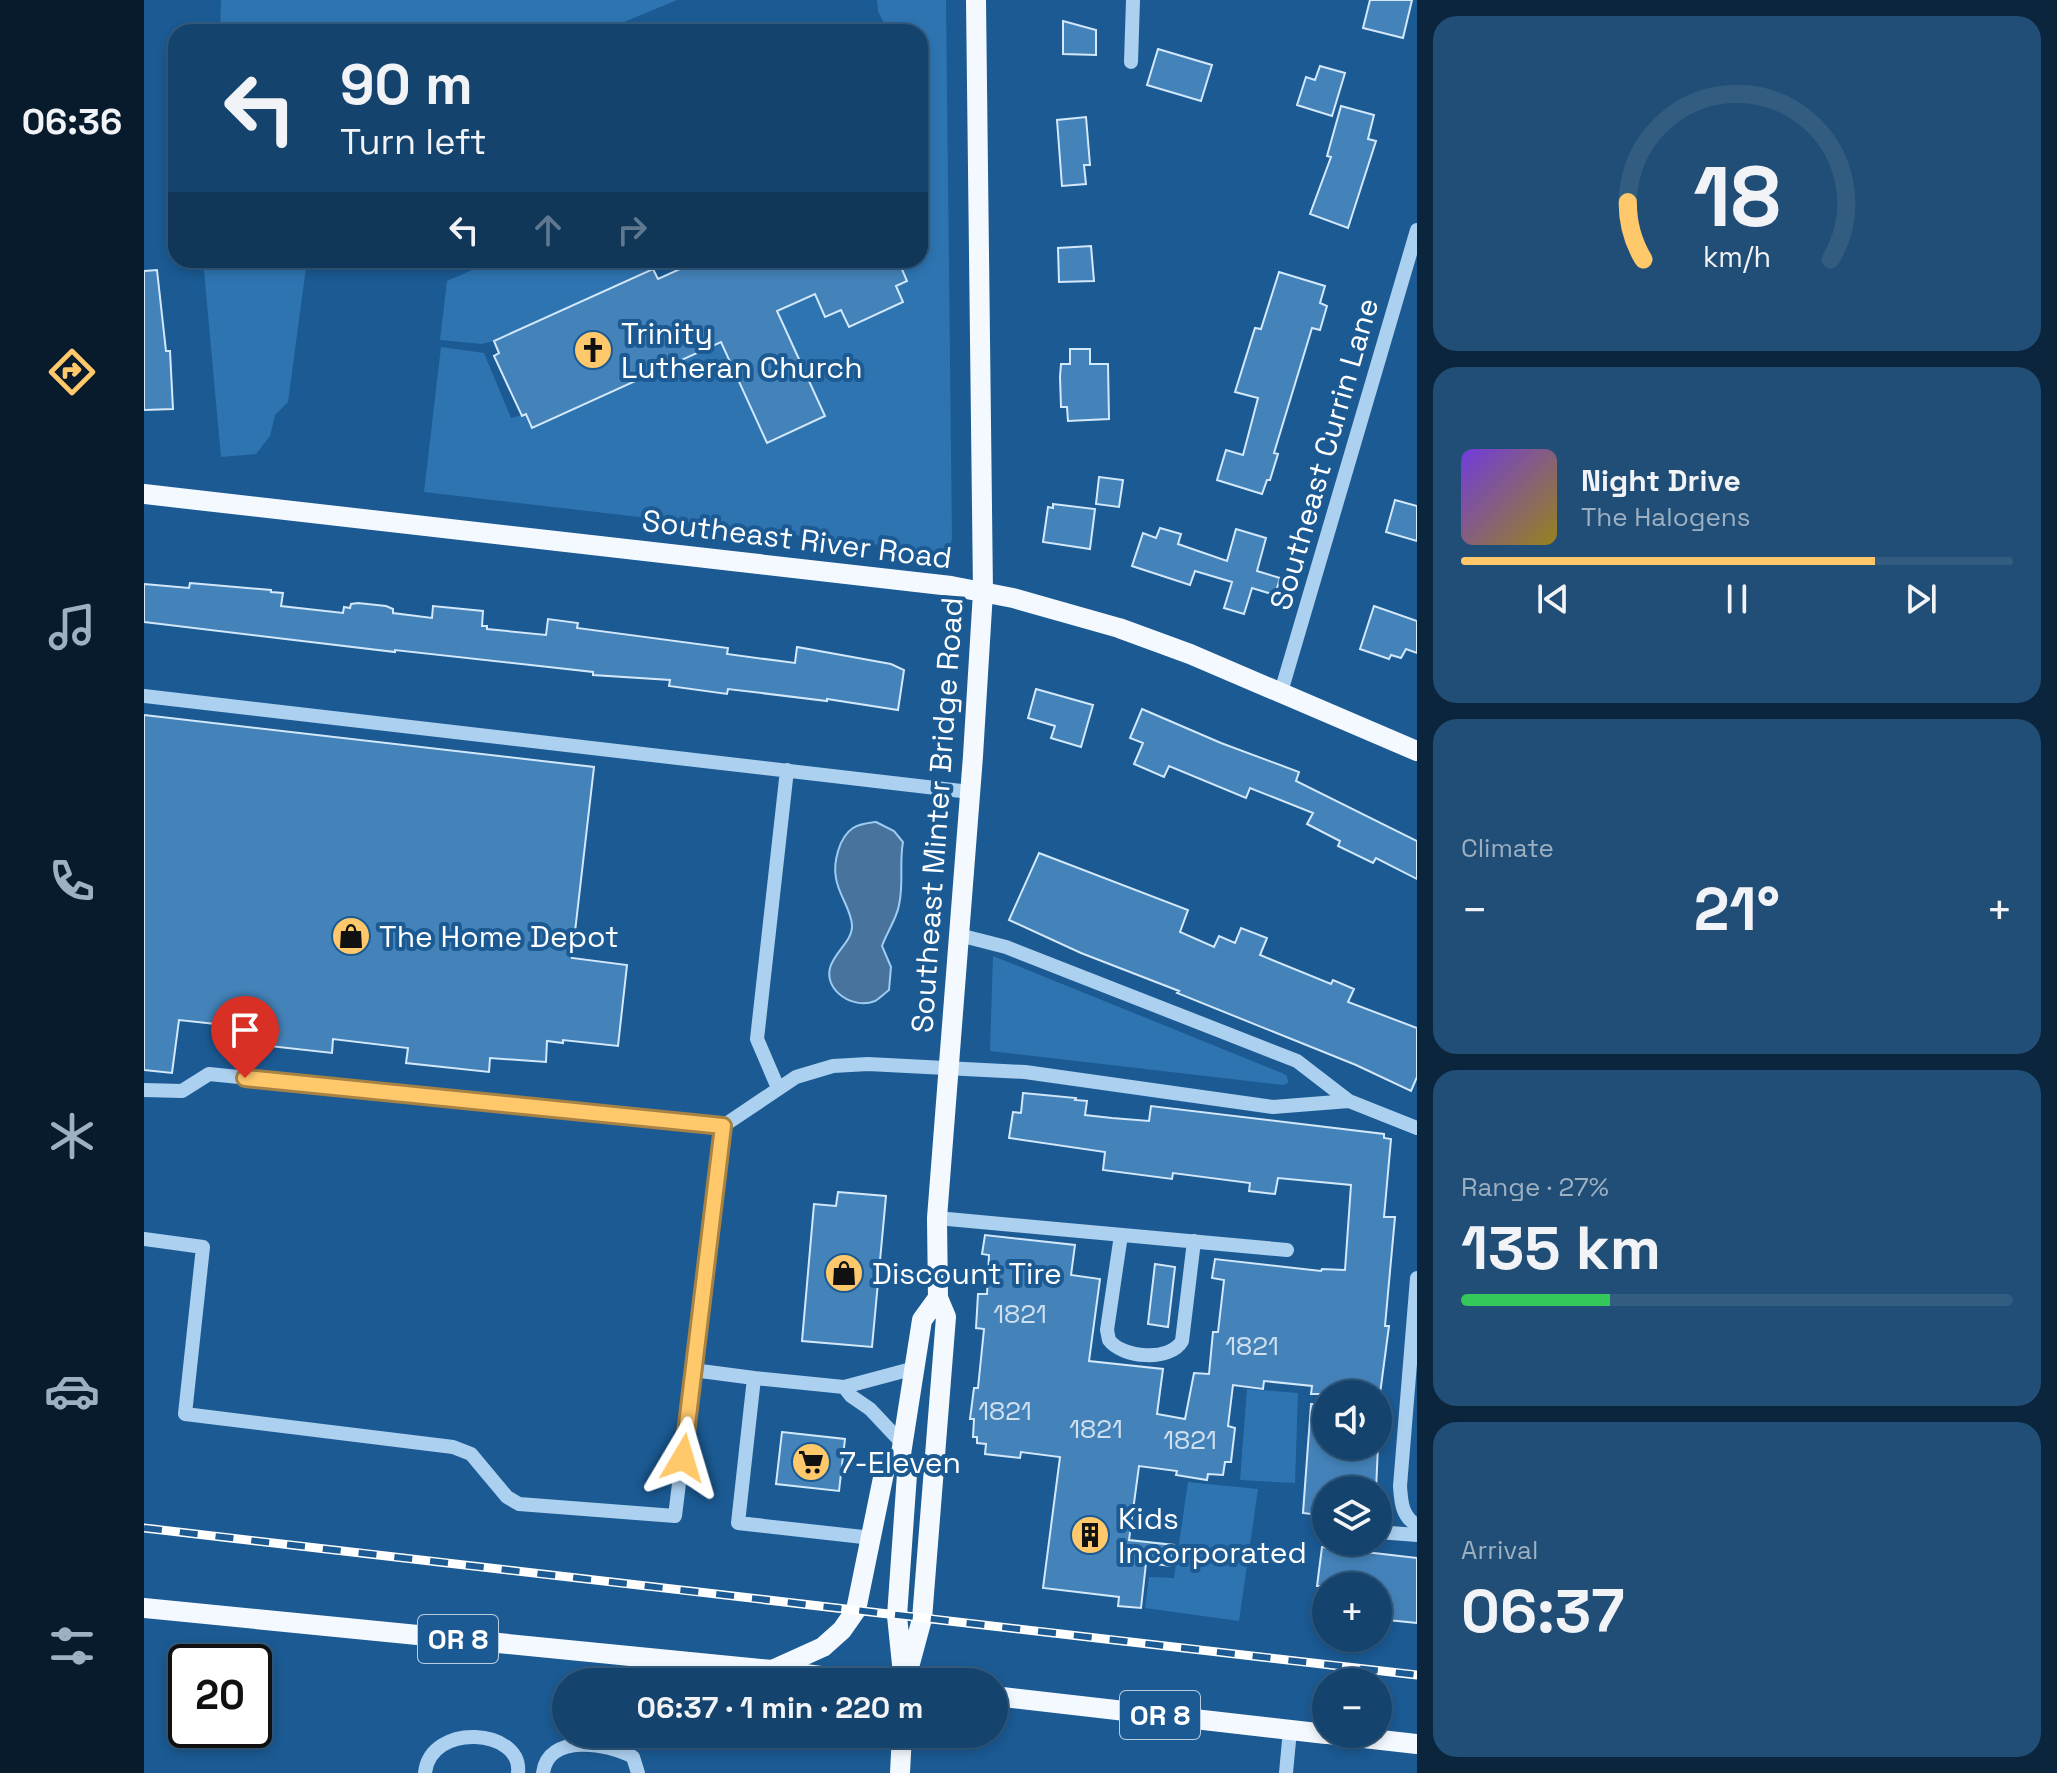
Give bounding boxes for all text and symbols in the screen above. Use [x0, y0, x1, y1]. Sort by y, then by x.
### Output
text: 90 m [340, 49, 473, 120]
icon: left [208, 56, 312, 160]
text: 06:36 [22, 99, 122, 145]
text: Turn left [340, 119, 487, 165]
text: 18 [1693, 143, 1781, 249]
icon: left [442, 208, 486, 252]
icon: ahead [526, 208, 570, 252]
icon: right [610, 208, 654, 252]
text: km/h [1703, 239, 1771, 275]
street label: Southeast Currin Lane [1261, 293, 1387, 615]
place label: Trinity Lutheran Church [621, 314, 863, 387]
church icon: Trinity Lutheran Church [572, 329, 614, 371]
icon: directions [44, 344, 100, 400]
text: Night Drive [1581, 461, 1741, 500]
text: The Halogens [1581, 500, 1750, 534]
street label: Southeast River Road [640, 501, 954, 577]
icon: previous [1531, 577, 1575, 621]
icon: pause [1715, 577, 1759, 621]
icon: next [1899, 577, 1943, 621]
street label: Southeast Minter Bridge Road [902, 596, 972, 1034]
icon: music [44, 599, 100, 655]
text: Climate [1461, 831, 1554, 865]
icon: phone [44, 853, 100, 909]
text: 21° [1694, 871, 1780, 948]
text: − [1461, 882, 1488, 938]
text: + [1986, 882, 2013, 938]
shop icon: The Home Depot [330, 915, 372, 957]
place label: The Home Depot [379, 917, 619, 956]
pin [211, 996, 279, 1078]
icon: arrive [223, 1008, 267, 1052]
icon: climate [44, 1108, 100, 1164]
text: Range · 27% [1461, 1170, 1609, 1204]
text: 135 km [1461, 1210, 1661, 1287]
shop icon: Discount Tire [823, 1252, 865, 1294]
place label: Discount Tire [872, 1254, 1062, 1293]
house number: 1821 [993, 1297, 1047, 1331]
house number: 1821 [1225, 1329, 1279, 1363]
icon: car [44, 1363, 100, 1419]
map controls [1312, 1380, 1392, 1748]
button: sound [1312, 1380, 1392, 1460]
house number: 1821 [978, 1394, 1032, 1428]
house number: 1821 [1069, 1412, 1123, 1446]
position arrow [641, 1416, 725, 1500]
house number: 1821 [1163, 1423, 1217, 1457]
supermarket icon: 7-Eleven [790, 1441, 832, 1483]
place label: 7-Eleven [839, 1443, 961, 1482]
button: layers [1312, 1476, 1392, 1556]
place label: Kids Incorporated [1118, 1499, 1307, 1572]
building icon: Kids Incorporated [1069, 1514, 1111, 1556]
text: Arrival [1461, 1533, 1538, 1567]
button: + [1312, 1572, 1392, 1652]
text: 06:37 [1461, 1573, 1625, 1650]
road number: OR 8 [418, 1615, 498, 1663]
icon: filters [44, 1618, 100, 1674]
speed limit sign: 20 [168, 1644, 272, 1748]
button: − [1312, 1668, 1392, 1748]
text: 06:37 · 1 min · 220 m [637, 1688, 923, 1727]
road number: OR 8 [1120, 1691, 1200, 1739]

